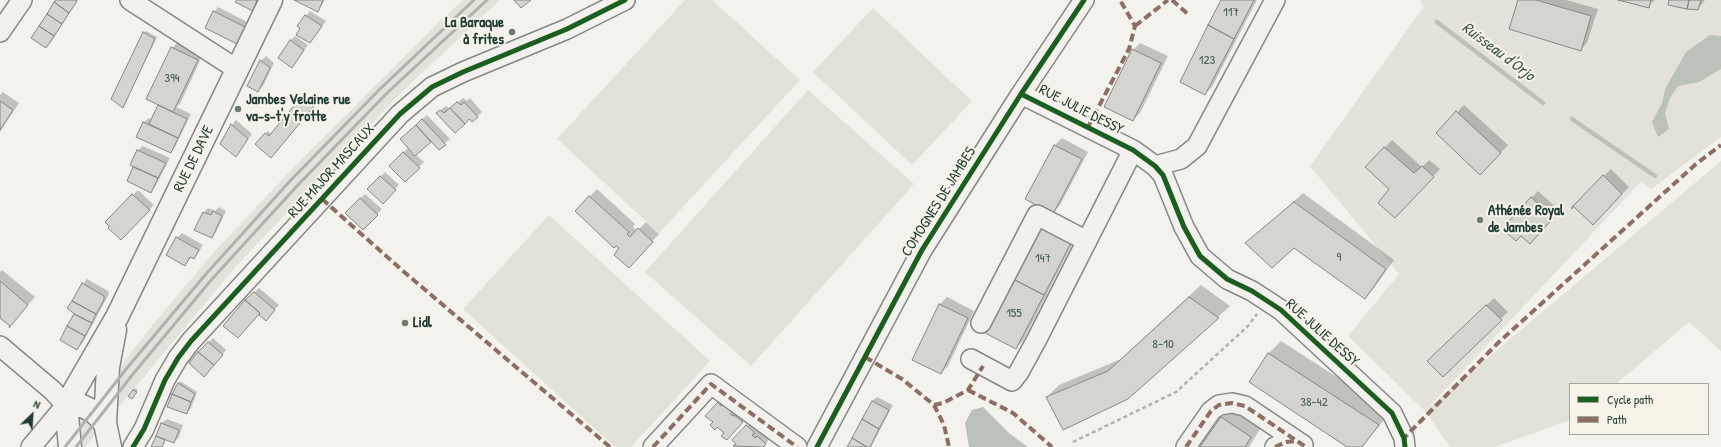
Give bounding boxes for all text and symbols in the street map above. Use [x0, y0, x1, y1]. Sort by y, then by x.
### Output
house number: 117 [1223, 5, 1239, 21]
place label: La Baraque à frites [445, 14, 504, 49]
water label: Ruisseau d'Orjo [1458, 18, 1538, 86]
marker: La Baraque à frites [507, 27, 517, 37]
house number: 123 [1199, 53, 1215, 69]
house number: 394 [164, 71, 180, 87]
street label: RUE JULIE DESSY [1036, 81, 1126, 139]
place label: Jambes Velaine rue va-s-t'y frotte [246, 91, 351, 126]
marker: Jambes Velaine rue va-s-t'y frotte [233, 104, 243, 114]
street label: RUE MAJOR MASCAUX [285, 120, 379, 222]
street label: RUE DE DAVE [170, 123, 218, 195]
street label: COMOGNES DE JAMBES [898, 144, 980, 260]
place label: Athénée Royal de Jambes [1488, 202, 1564, 237]
marker: Athénée Royal de Jambes [1475, 215, 1485, 225]
house number: 9 [1337, 250, 1341, 266]
house number: 147 [1035, 251, 1051, 267]
street label: RUE JULIE DESSY [1282, 295, 1362, 371]
house number: 155 [1006, 306, 1022, 322]
place label: Lidl [413, 314, 432, 332]
marker: Lidl [400, 318, 410, 328]
house number: 8-10 [1152, 337, 1174, 353]
legend [1569, 383, 1709, 435]
text: Cycle path [1607, 391, 1653, 408]
north arrow [12, 395, 52, 435]
house number: 38-42 [1300, 395, 1328, 411]
text: N [31, 397, 43, 412]
text: Path [1607, 411, 1627, 428]

